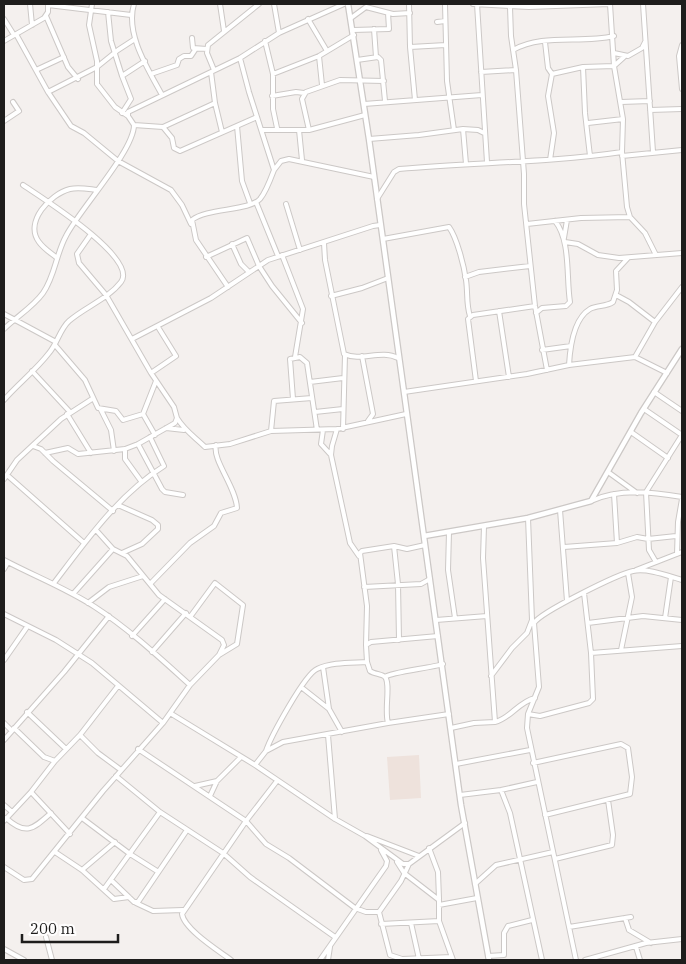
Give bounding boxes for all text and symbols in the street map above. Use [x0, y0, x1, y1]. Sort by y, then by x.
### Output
scale bar [22, 912, 119, 944]
text: 200 m [30, 919, 75, 938]

